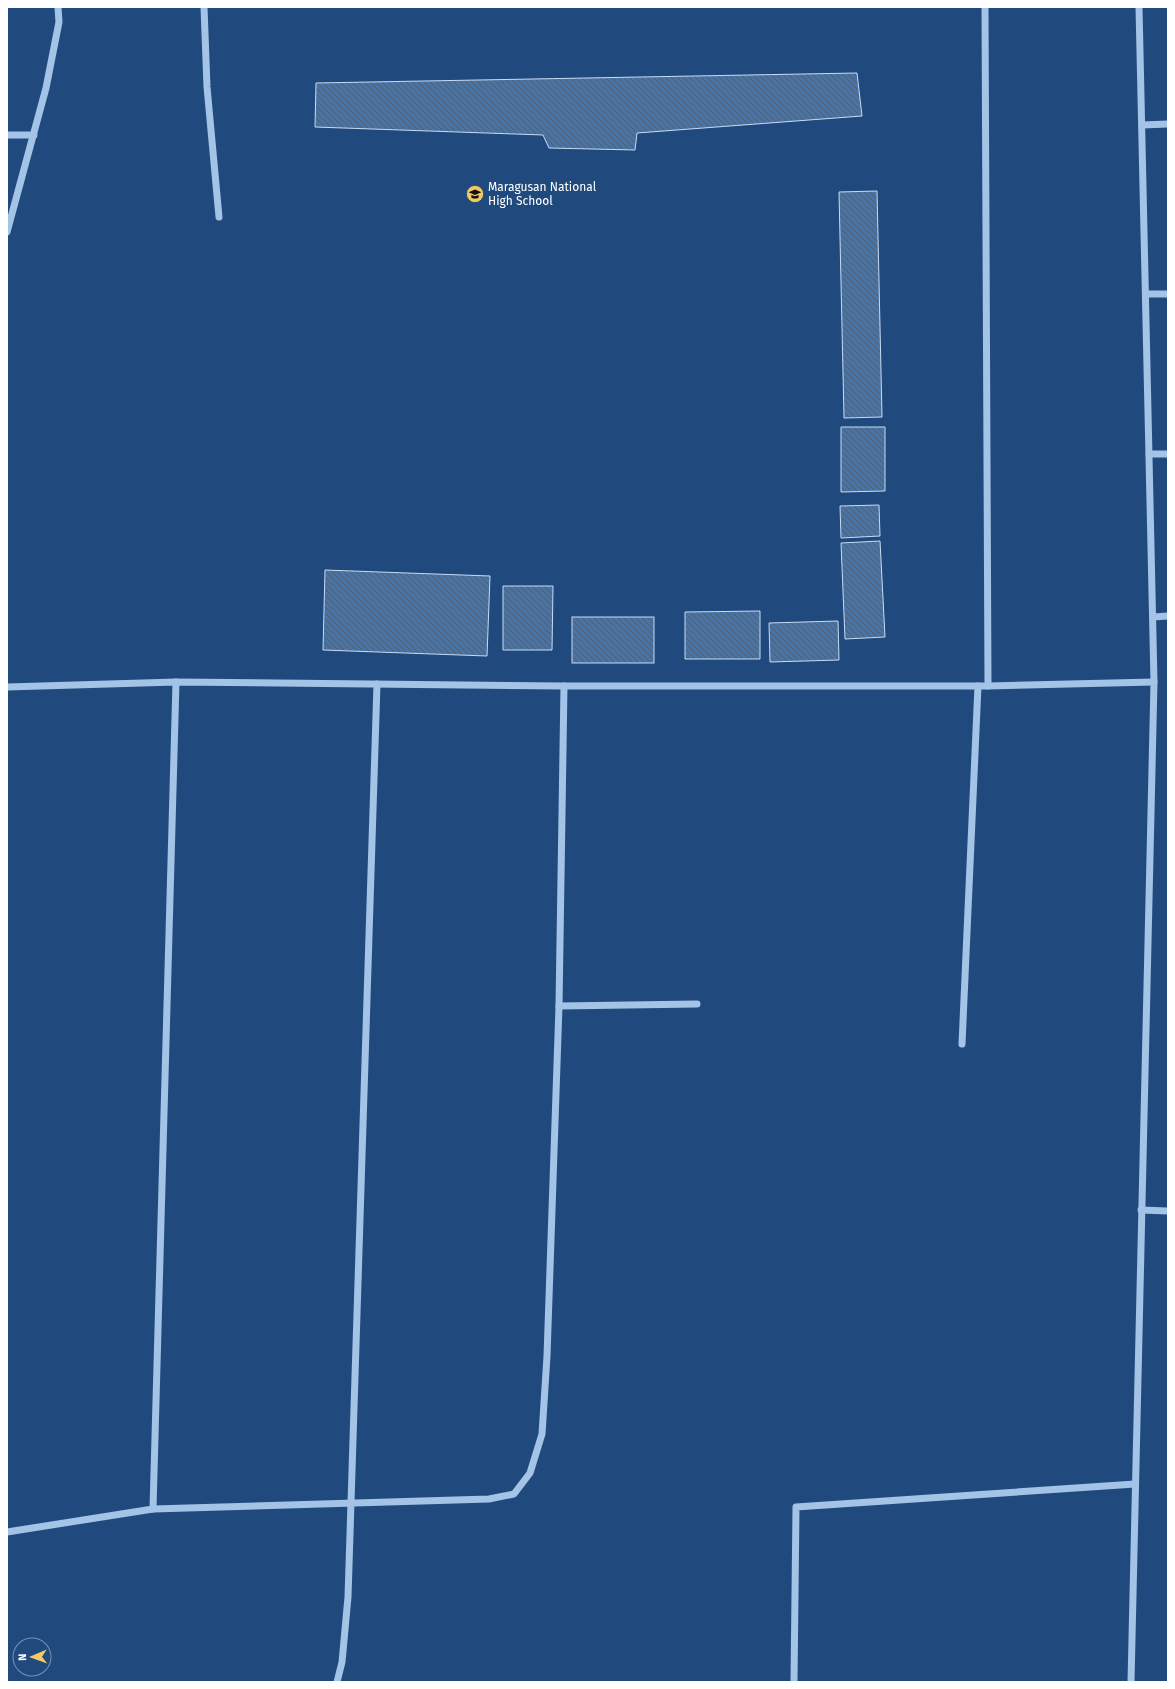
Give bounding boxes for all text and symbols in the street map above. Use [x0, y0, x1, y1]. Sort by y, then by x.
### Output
place label: Maragusan National High School [488, 180, 597, 208]
school or university icon: Maragusan National High School [465, 184, 485, 204]
north arrow [12, 1637, 52, 1677]
text: N [16, 1653, 29, 1661]

